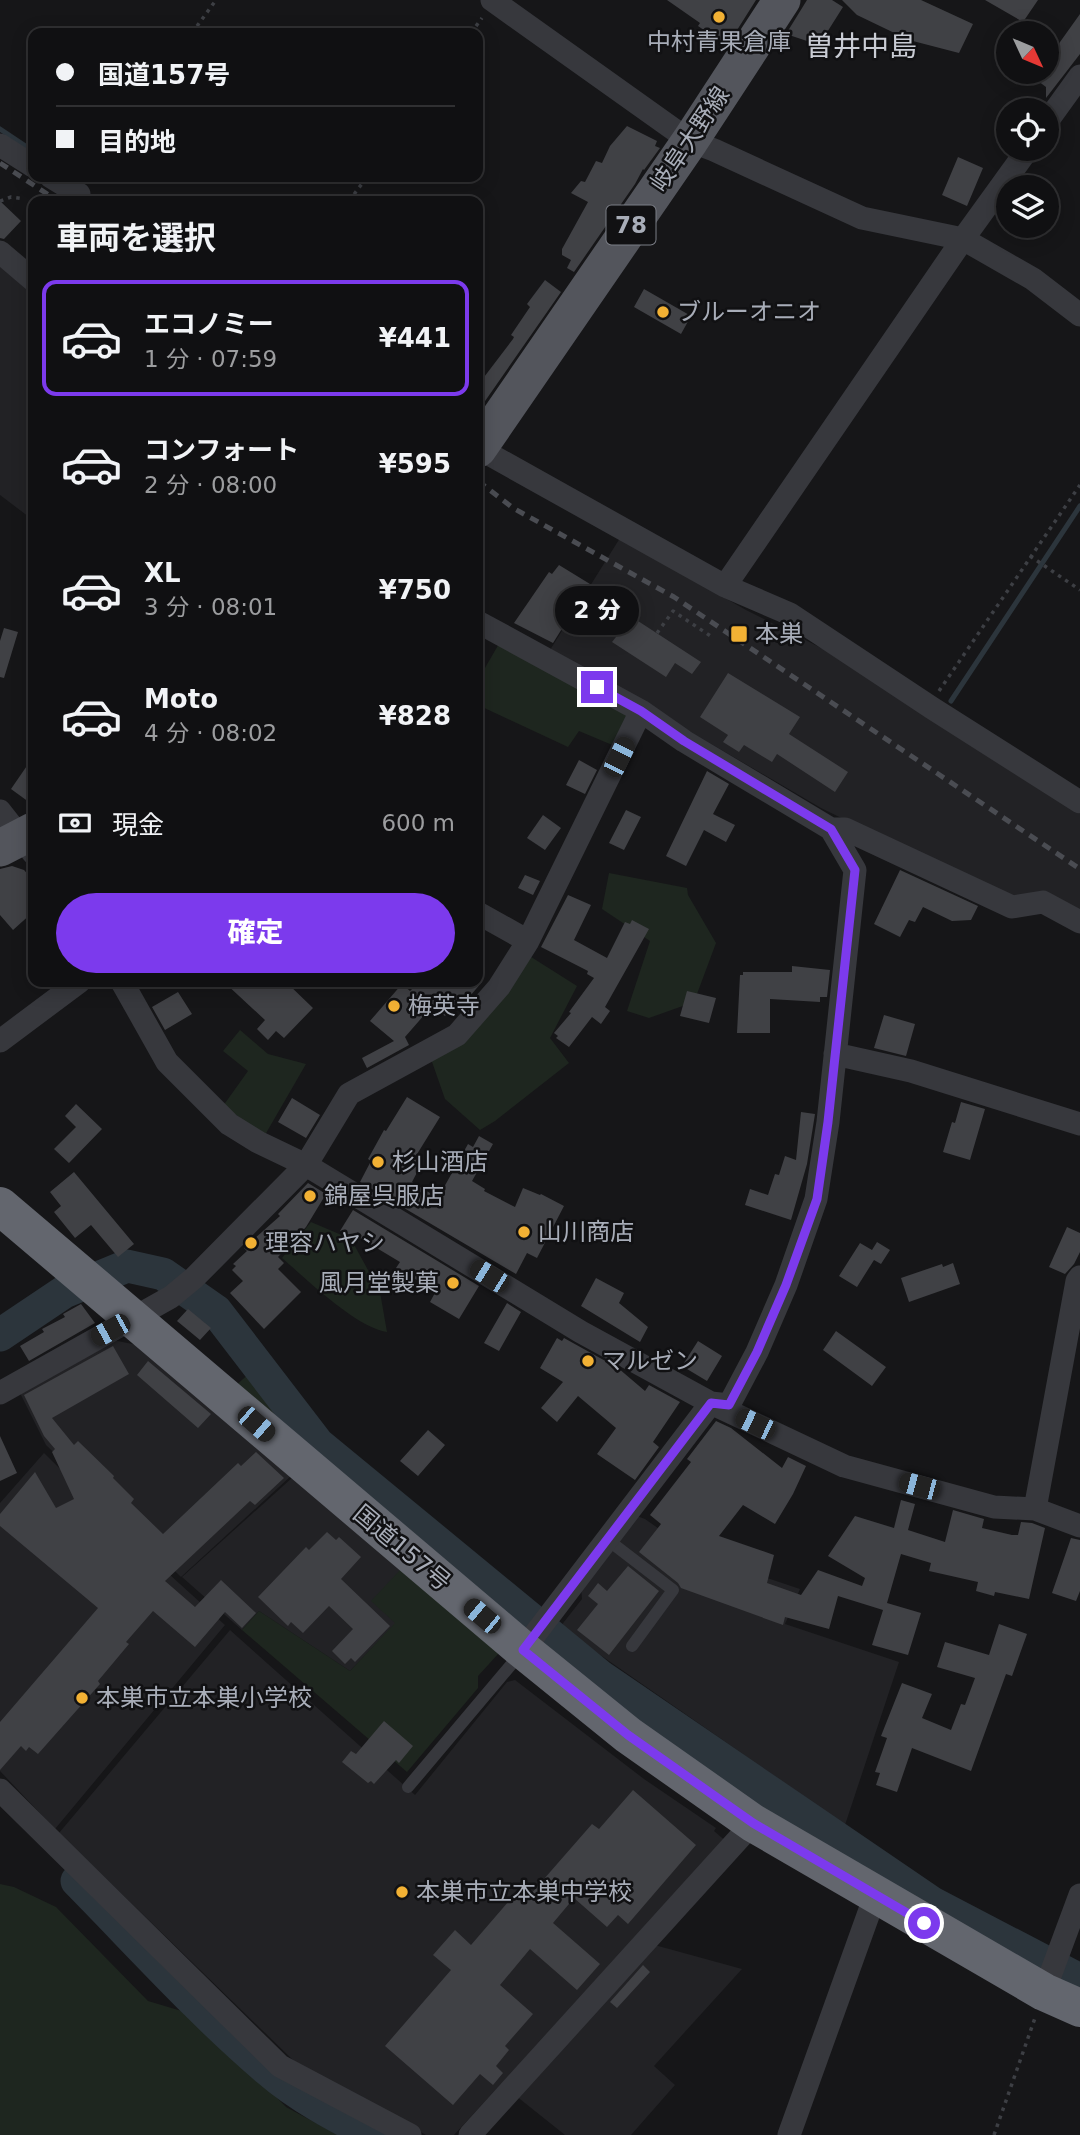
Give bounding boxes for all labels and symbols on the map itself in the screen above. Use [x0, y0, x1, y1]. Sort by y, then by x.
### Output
marker: 中村青果倉庫 [711, 9, 727, 25]
north arrow [996, 21, 1059, 84]
place label: 中村青果倉庫 [647, 28, 791, 56]
district label: 曽井中島 [805, 30, 917, 63]
street label: 岐阜大野線 [645, 81, 735, 197]
road number: 78 [606, 206, 656, 244]
place label: ブルーオニオ [677, 298, 821, 326]
marker: ブルーオニオ [655, 304, 671, 320]
callout: 2 分 [555, 586, 639, 634]
place label: 本巣 [755, 620, 803, 648]
marker: 本巣 [729, 624, 749, 644]
route end [581, 671, 613, 703]
car [601, 734, 638, 780]
place label: 梅英寺 [408, 992, 480, 1020]
marker: 梅英寺 [386, 998, 402, 1014]
place label: 杉山酒店 [392, 1148, 488, 1176]
marker: 杉山酒店 [370, 1154, 386, 1170]
place label: 錦屋呉服店 [324, 1182, 444, 1210]
marker: 錦屋呉服店 [302, 1188, 318, 1204]
place label: 山川商店 [538, 1218, 634, 1246]
marker: 山川商店 [516, 1224, 532, 1240]
place label: 理容ハヤシ [265, 1229, 385, 1257]
marker: 理容ハヤシ [243, 1235, 259, 1251]
car [466, 1256, 513, 1296]
place label: 風月堂製菓 [319, 1269, 439, 1297]
marker: 風月堂製菓 [445, 1275, 461, 1291]
car [87, 1311, 134, 1349]
place label: マルゼン [602, 1347, 698, 1375]
marker: マルゼン [580, 1353, 596, 1369]
car [234, 1402, 279, 1446]
car [732, 1405, 779, 1443]
car [896, 1470, 943, 1502]
street label: 国道157号 [348, 1499, 456, 1597]
car [460, 1594, 505, 1638]
place label: 本巣市立本巣小学校 [96, 1684, 312, 1712]
marker: 本巣市立本巣小学校 [74, 1690, 90, 1706]
place label: 本巣市立本巣中学校 [416, 1878, 632, 1906]
marker: 本巣市立本巣中学校 [394, 1884, 410, 1900]
route start [908, 1907, 940, 1939]

